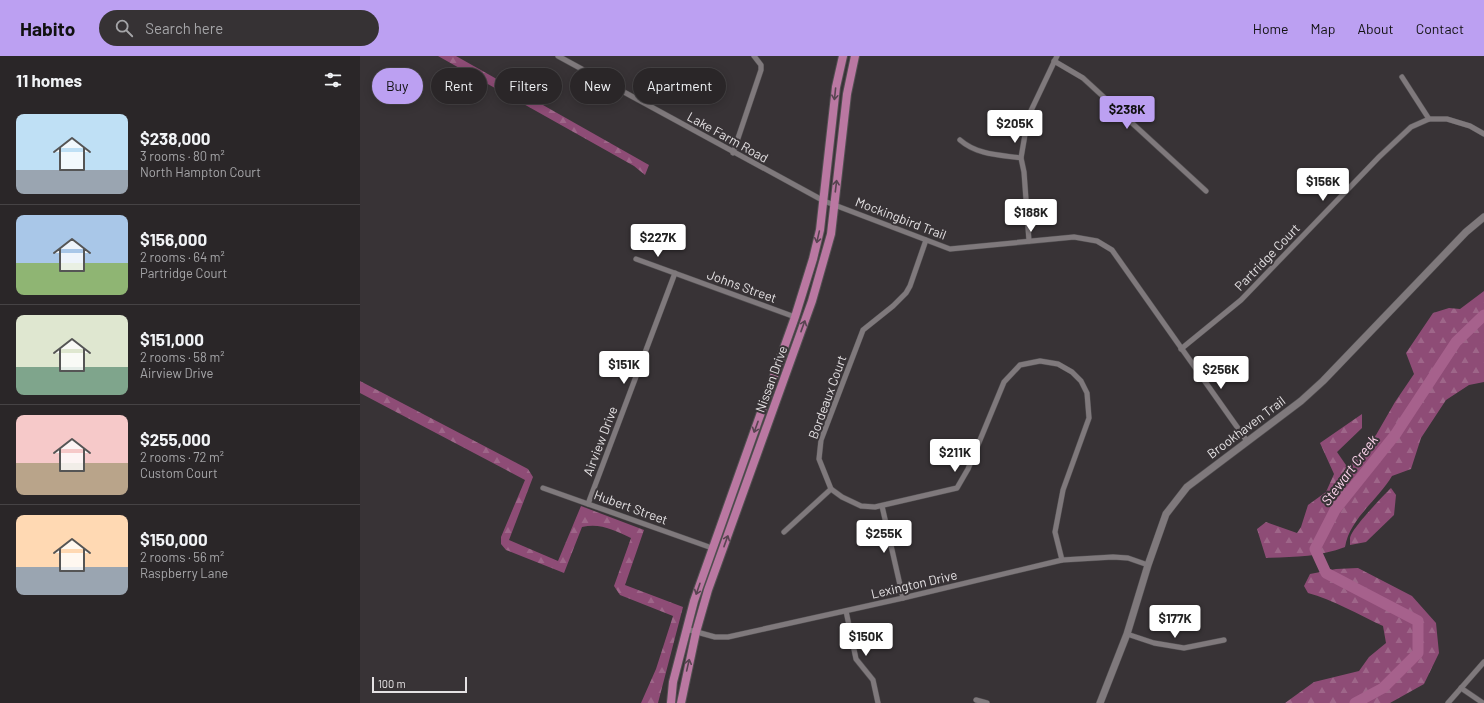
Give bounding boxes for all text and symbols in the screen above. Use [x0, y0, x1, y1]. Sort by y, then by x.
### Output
search box [99, 10, 379, 46]
text: Habito [20, 17, 75, 40]
icon: search [113, 17, 135, 39]
text: Search here [145, 19, 223, 37]
text: Home [1253, 20, 1289, 37]
text: Map [1311, 20, 1335, 37]
text: About [1357, 20, 1394, 37]
text: Contact [1416, 20, 1464, 37]
chip: Buy [372, 68, 423, 104]
chip: Rent [431, 68, 487, 104]
chip: Filters [495, 68, 562, 104]
chip: New [570, 68, 625, 104]
chip: Apartment [633, 68, 726, 104]
icon: filters [322, 69, 344, 91]
text: 11 homes [16, 70, 82, 90]
one-way arrow [832, 87, 839, 100]
pin: $238K [1099, 96, 1155, 130]
text: $238K [1109, 101, 1145, 117]
street label: Lake Farm Road [685, 108, 771, 166]
pin: $205K [987, 110, 1043, 144]
text: $205K [996, 115, 1034, 131]
text: $238,000 [140, 128, 211, 148]
icon: home [48, 130, 96, 178]
text: 3 rooms · 80 m² [140, 148, 225, 164]
text: North Hampton Court [140, 164, 261, 180]
pin: $156K [1295, 168, 1351, 202]
text: $156K [1306, 173, 1340, 189]
one-way arrow [832, 180, 840, 193]
street label: Mockingbird Trail [853, 193, 949, 243]
pin: $188K [1003, 199, 1059, 233]
text: $188K [1014, 204, 1048, 220]
street label: Partridge Court [1231, 220, 1303, 294]
pin: $227K [630, 224, 686, 258]
text: $156,000 [140, 229, 207, 249]
text: $227K [640, 229, 676, 245]
one-way arrow [814, 230, 822, 243]
icon: home [48, 231, 96, 279]
text: 2 rooms · 64 m² [140, 249, 225, 265]
text: Partridge Court [140, 265, 227, 281]
street label: Johns Street [705, 266, 779, 306]
one-way arrow [800, 320, 808, 332]
text: $151,000 [140, 329, 204, 349]
icon: home [48, 331, 96, 379]
street label: Nissan Drive [752, 343, 790, 414]
text: 2 rooms · 58 m² [140, 349, 224, 365]
pin: $151K [596, 351, 652, 385]
street label: Bordeaux Court [804, 353, 850, 441]
text: $151K [608, 356, 640, 372]
pin: $256K [1193, 356, 1249, 390]
text: $256K [1203, 361, 1239, 377]
text: Airview Drive [140, 365, 214, 381]
street label: Brookhaven Trail [1204, 392, 1288, 462]
street label: Airview Drive [579, 404, 621, 478]
one-way arrow [751, 420, 759, 432]
text: $255,000 [140, 429, 211, 449]
icon: home [48, 431, 96, 479]
water label: Stewart Creek [1317, 431, 1381, 509]
pin: $211K [927, 439, 983, 473]
text: $211K [939, 444, 971, 460]
text: 2 rooms · 72 m² [140, 449, 224, 465]
text: Custom Court [140, 465, 218, 481]
street label: Hubert Street [592, 486, 670, 528]
pin: $255K [856, 520, 912, 554]
text: $255K [866, 525, 902, 541]
text: $150,000 [140, 529, 208, 549]
icon: home [48, 531, 96, 579]
one-way arrow [723, 534, 730, 547]
text: 2 rooms · 56 m² [140, 549, 224, 565]
text: Raspberry Lane [140, 565, 228, 581]
street label: Lexington Drive [869, 566, 959, 602]
one-way arrow [694, 582, 701, 595]
pin: $177K [1147, 605, 1203, 639]
text: $177K [1158, 610, 1192, 626]
pin: $150K [838, 623, 894, 657]
text: $150K [849, 628, 883, 644]
one-way arrow [685, 659, 692, 672]
scale bar [372, 675, 467, 694]
text: 100 m [378, 677, 406, 690]

